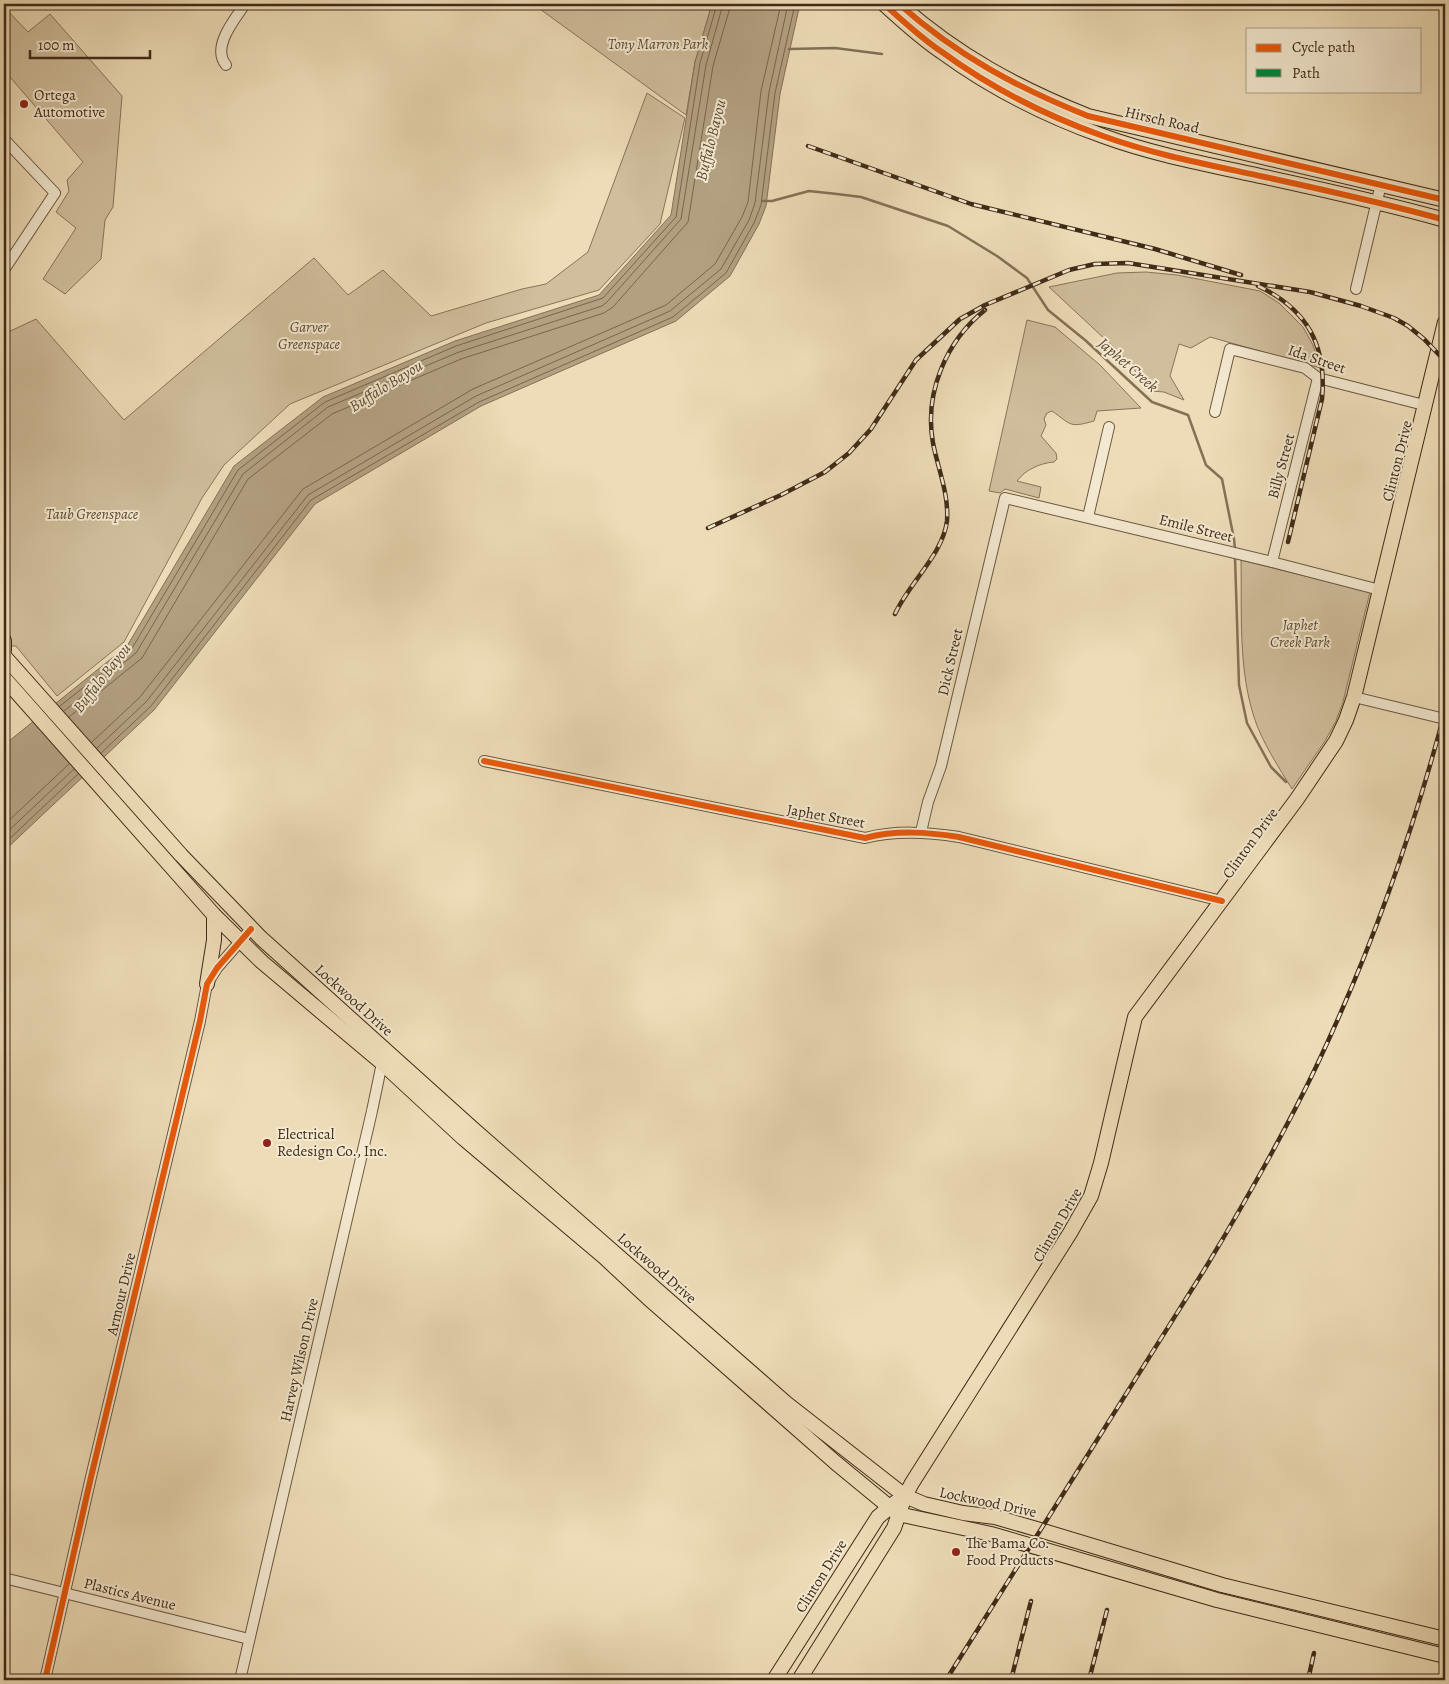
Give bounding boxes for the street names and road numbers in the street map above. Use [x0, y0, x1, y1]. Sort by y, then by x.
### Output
street label: Hirsch Road [1123, 102, 1202, 138]
street label: Ida Street [1285, 340, 1349, 378]
street label: Clinton Drive [1377, 418, 1417, 504]
street label: Billy Street [1263, 431, 1299, 501]
street label: Emile Street [1157, 509, 1235, 547]
street label: Dick Street [933, 626, 967, 698]
street label: Japhet Street [785, 799, 867, 833]
street label: Clinton Drive [1218, 803, 1283, 882]
street label: Lockwood Drive [311, 959, 398, 1041]
street label: Clinton Drive [1028, 1184, 1086, 1266]
street label: Lockwood Drive [613, 1228, 701, 1308]
street label: Armour Drive [102, 1250, 140, 1338]
street label: Harvey Wilson Drive [275, 1296, 323, 1424]
street label: Lockwood Drive [938, 1482, 1039, 1522]
street label: Clinton Drive [791, 1535, 852, 1616]
street label: Plastics Avenue [82, 1573, 178, 1615]

